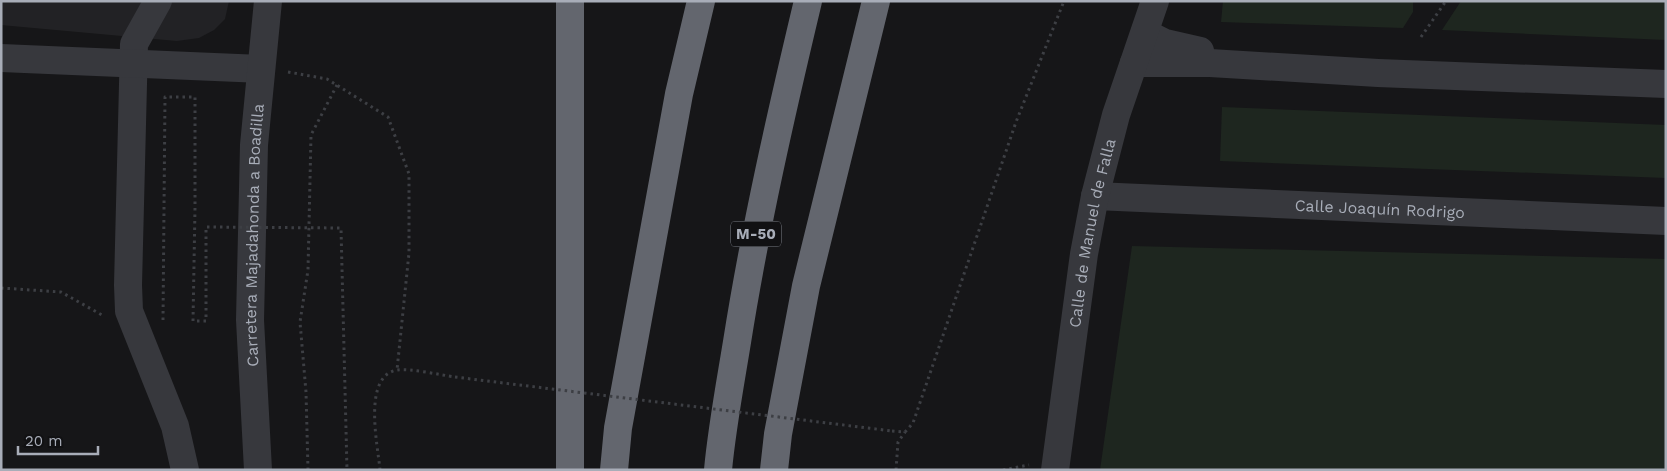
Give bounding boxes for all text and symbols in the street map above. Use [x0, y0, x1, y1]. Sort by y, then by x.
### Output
street label: Carretera Majadahonda a Boadilla [240, 103, 267, 367]
street label: Calle de Manuel de Falla [1065, 136, 1119, 329]
street label: Calle Joaquín Rodrigo [1294, 195, 1465, 222]
road number: M-50 [731, 222, 781, 246]
scale bar [18, 424, 98, 456]
text: 20 m [25, 432, 63, 450]

